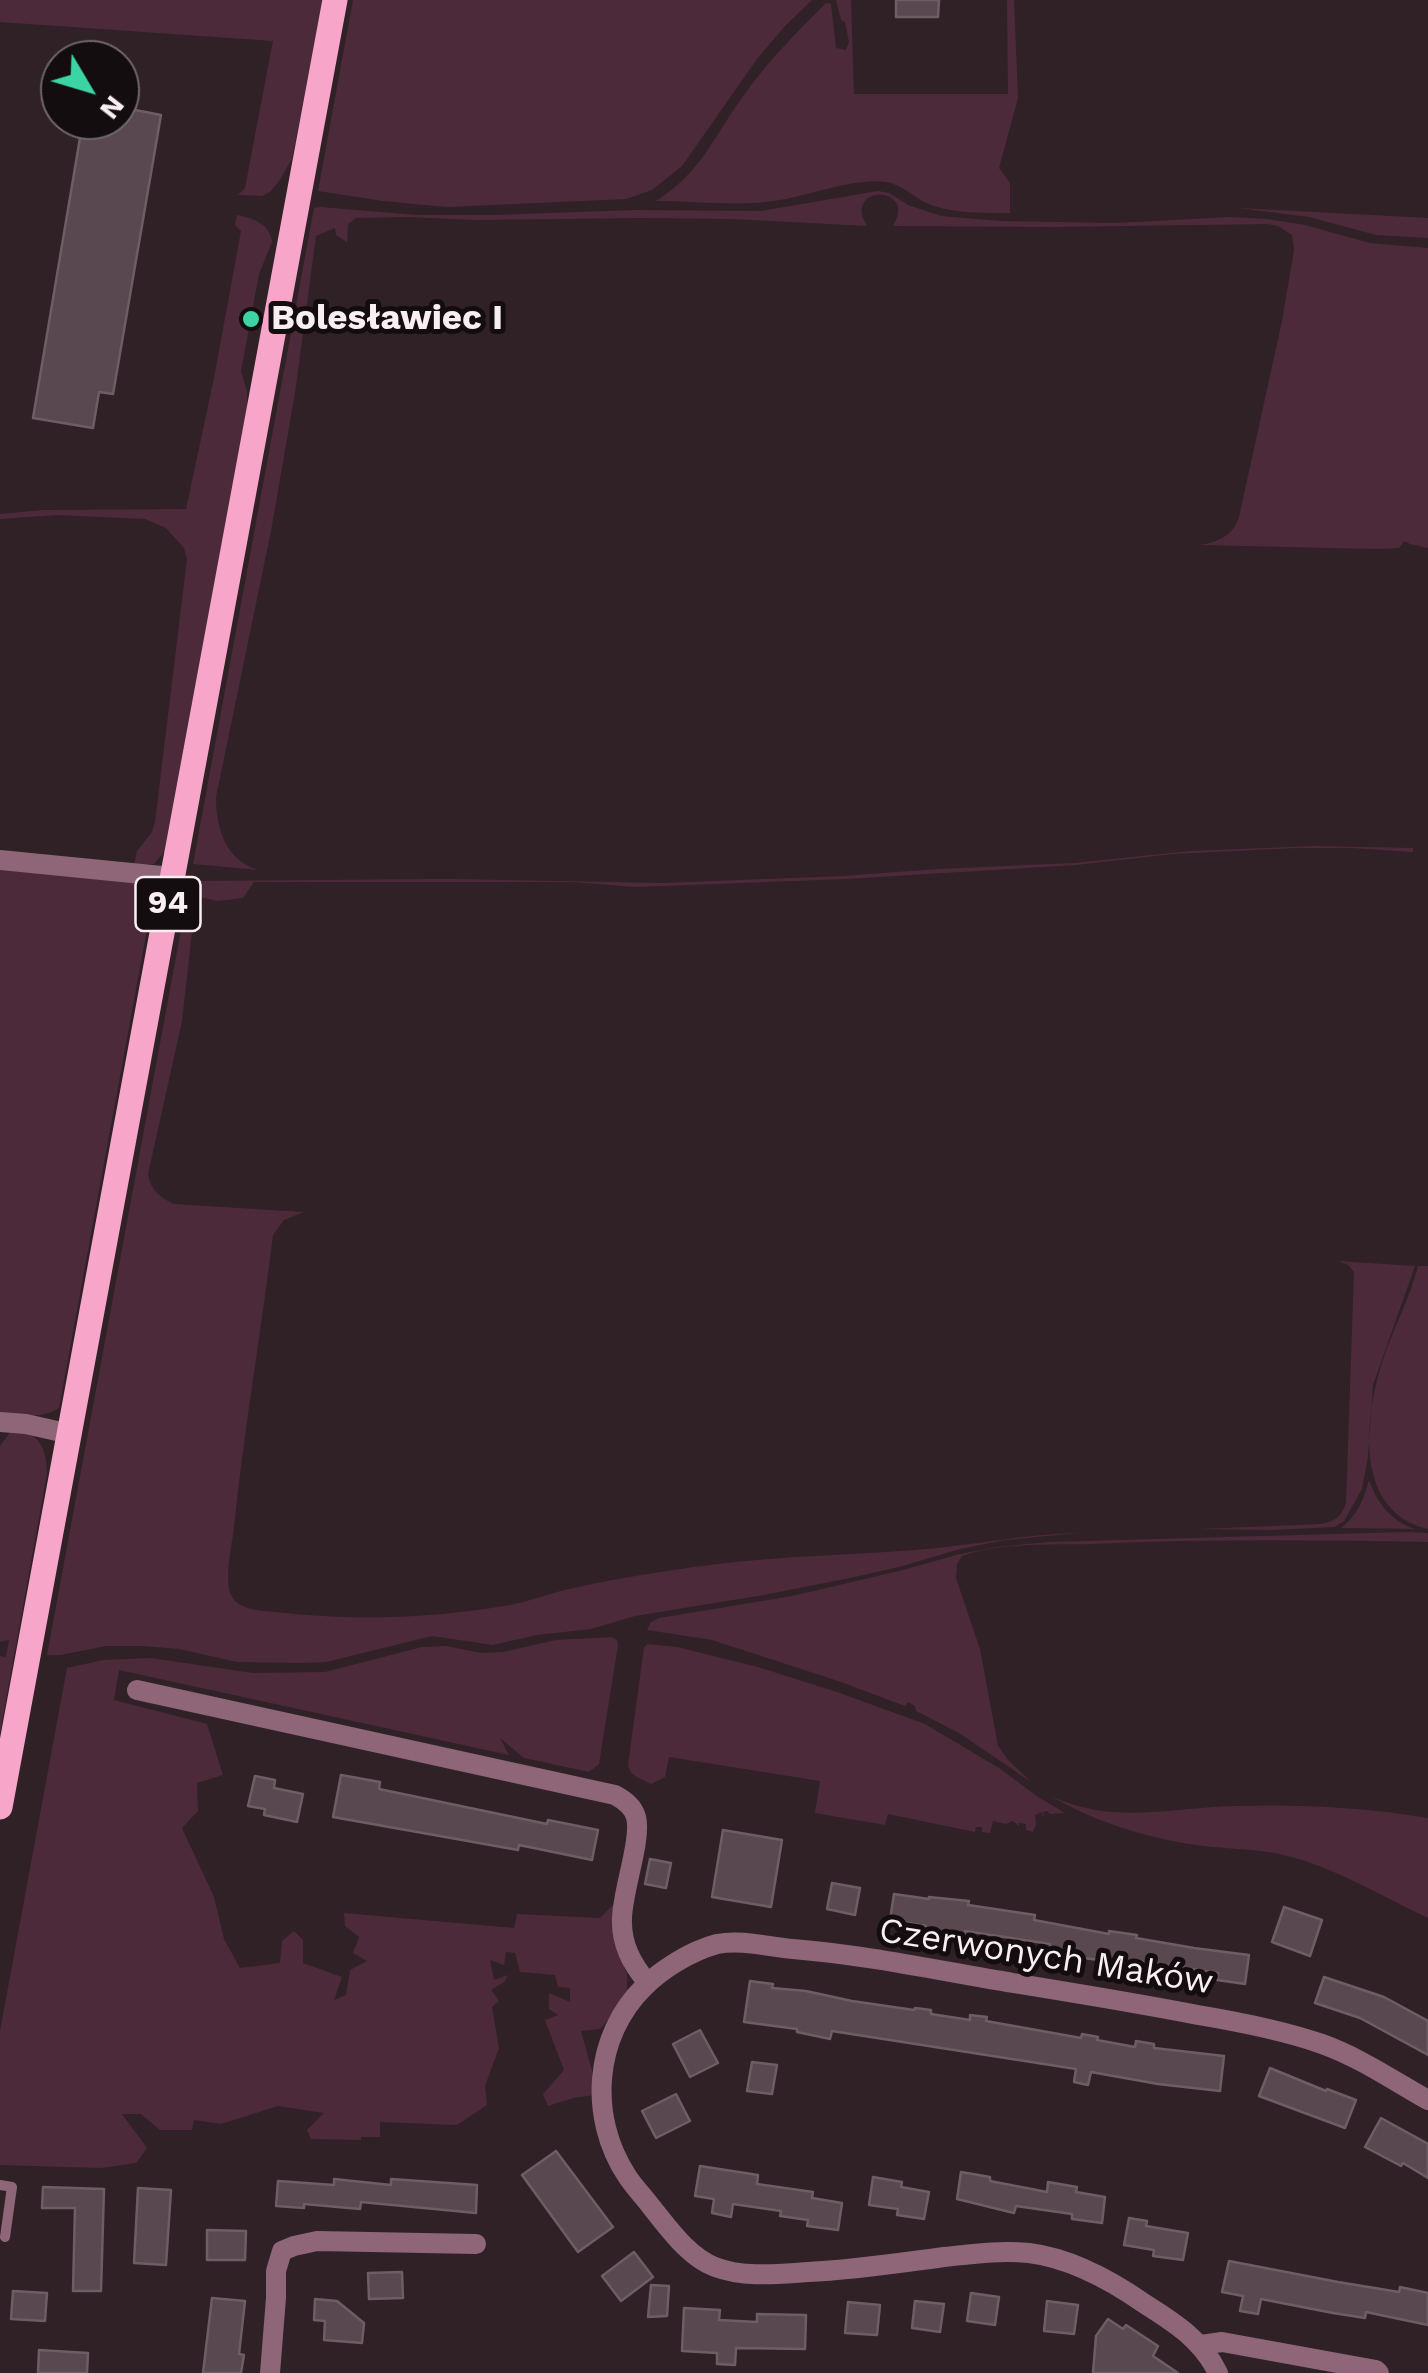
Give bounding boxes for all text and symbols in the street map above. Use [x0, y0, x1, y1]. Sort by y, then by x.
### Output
north arrow [40, 40, 140, 140]
text: N [93, 89, 132, 126]
place label: Bolesławiec I [271, 298, 503, 340]
marker: Bolesławiec I [240, 308, 262, 330]
road number: 94 [136, 877, 200, 931]
street label: Czerwonych Maków [876, 1910, 1216, 2004]

